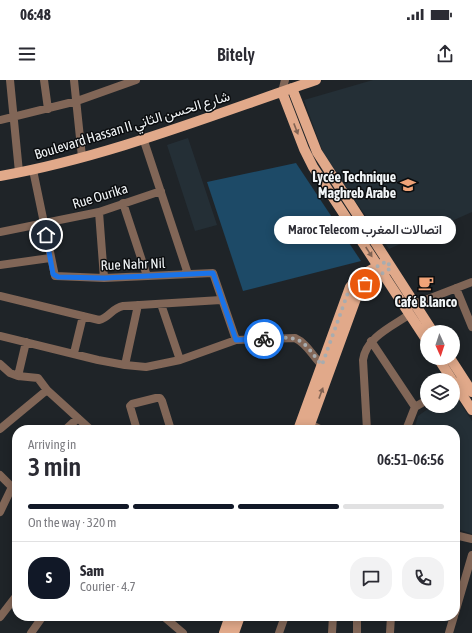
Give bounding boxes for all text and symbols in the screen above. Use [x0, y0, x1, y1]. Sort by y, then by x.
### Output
text: 06:48 [20, 6, 51, 23]
icon: menu [16, 43, 38, 65]
icon: share [434, 43, 456, 65]
text: Bitely [217, 44, 255, 65]
street label: Boulevard Hassan II شارع الحسن الثاني [32, 88, 233, 166]
one-way arrow [293, 123, 299, 135]
place label: Lycée Technique Maghreb Arabe [312, 169, 396, 201]
school or university icon: Lycée Technique Maghreb Arabe [399, 176, 417, 194]
street label: Rue Ourika [70, 180, 130, 212]
callout: Maroc Telecom اتصالات المغرب [274, 216, 456, 244]
pin [29, 218, 63, 252]
text: Maroc Telecom اتصالات المغرب [288, 222, 442, 237]
icon: home [35, 224, 57, 246]
one-way arrow [365, 247, 373, 257]
street label: Rue Nahr Nil [100, 255, 166, 273]
pin [348, 267, 382, 301]
icon: bag [354, 273, 376, 295]
cafe icon: Café B.lanco [417, 274, 435, 292]
place label: Café B.lanco [395, 294, 458, 310]
courier [244, 319, 284, 359]
north arrow [420, 325, 460, 365]
map controls [420, 325, 460, 413]
icon: bike [253, 328, 275, 350]
button: layers [420, 373, 460, 413]
one-way arrow [318, 387, 324, 399]
text: Arriving in [28, 437, 76, 452]
text: 06:51–06:56 [377, 451, 444, 468]
text: 3 min [28, 452, 81, 482]
text: On the way · 320 m [28, 515, 116, 530]
button: chat [350, 557, 392, 599]
button: phone [402, 557, 444, 599]
text: Sam [80, 562, 104, 579]
text: S [46, 569, 52, 586]
text: Courier · 4.7 [80, 579, 136, 594]

